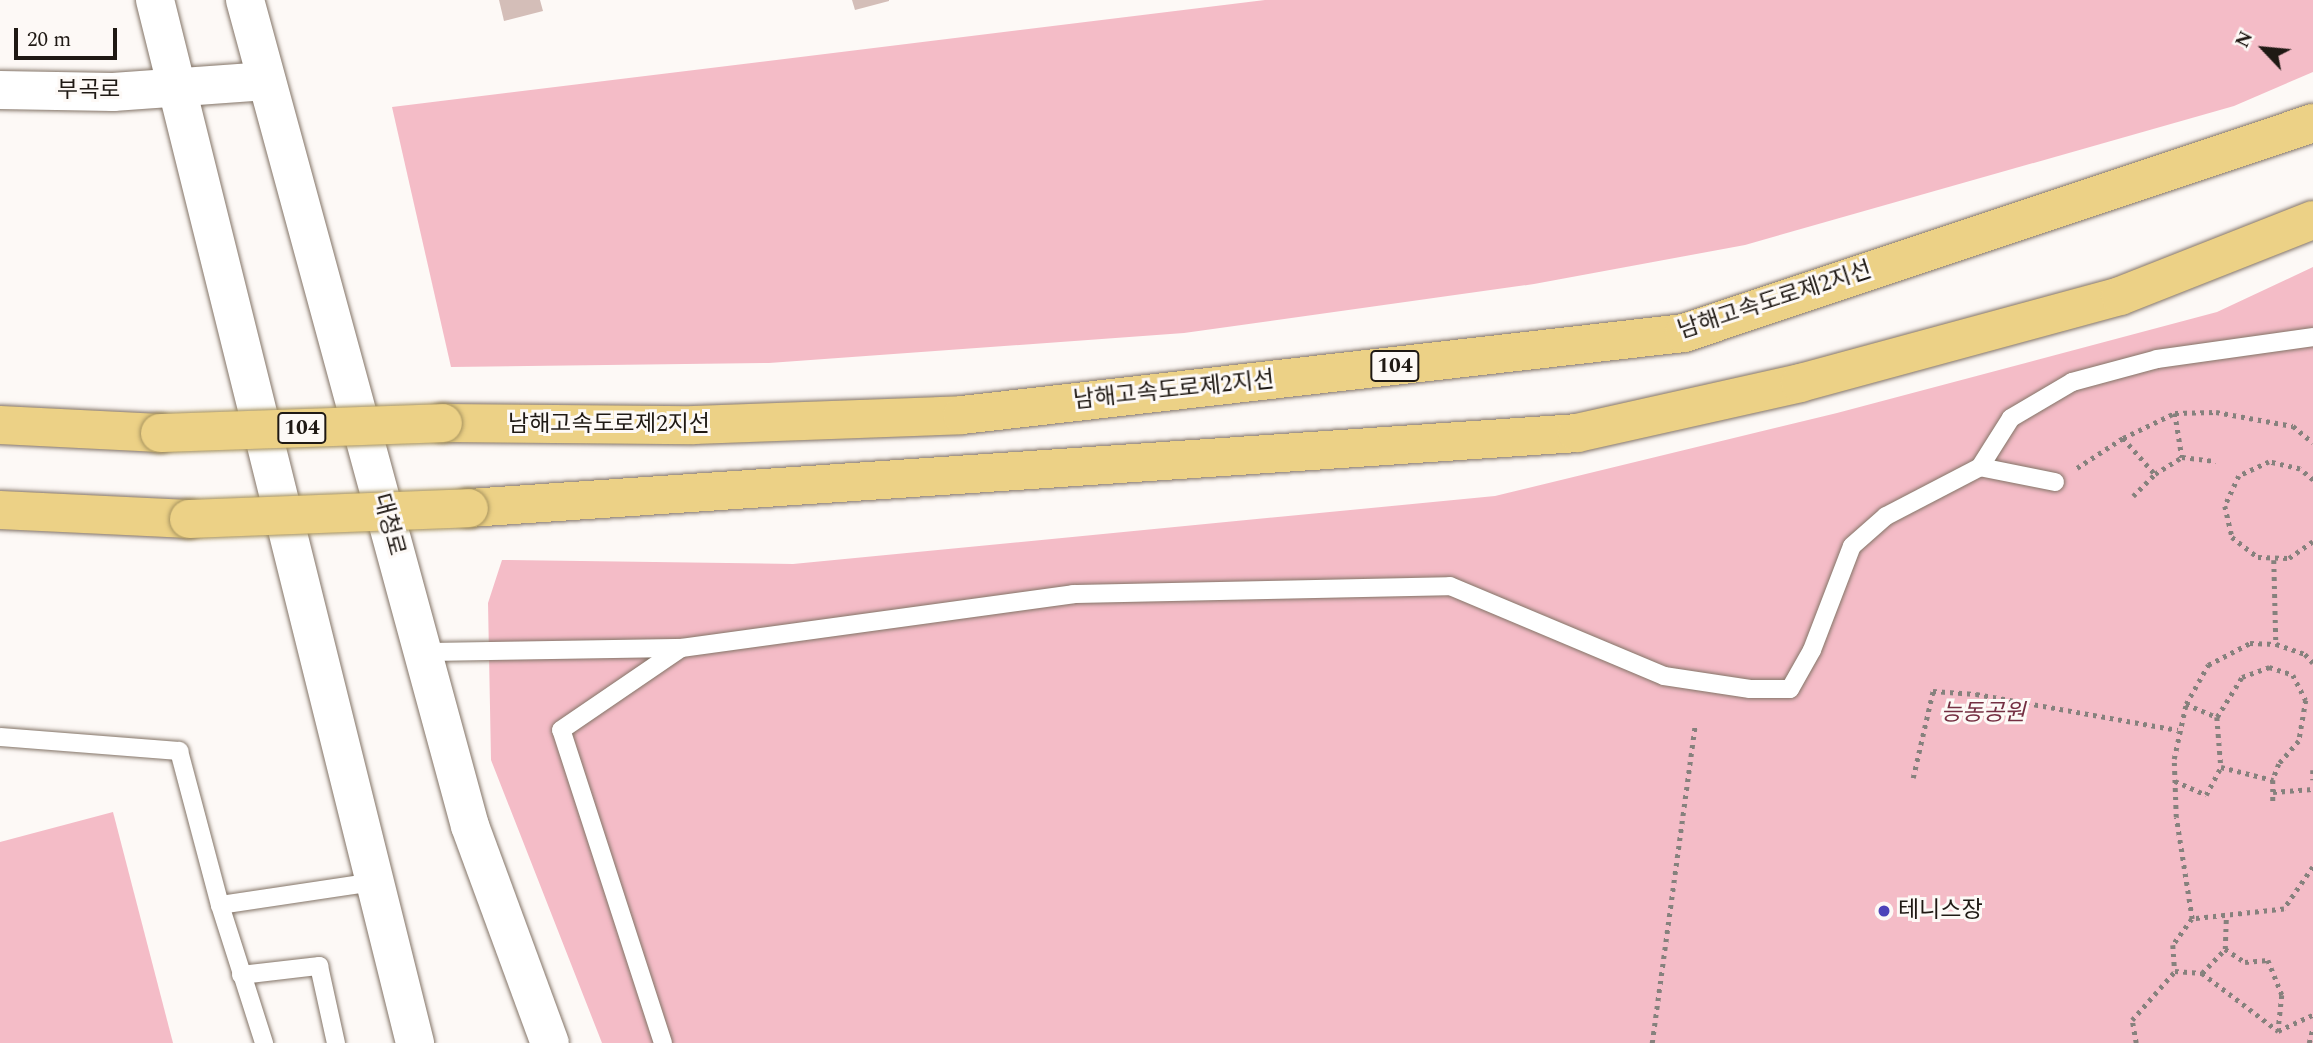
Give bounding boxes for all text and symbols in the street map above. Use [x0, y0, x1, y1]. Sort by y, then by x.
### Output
scale bar [18, 14, 121, 58]
north arrow [2229, 14, 2299, 84]
text: 20 m [27, 24, 71, 56]
text: N [2228, 26, 2261, 53]
street label: 부곡로 [57, 77, 121, 105]
street label: 남해고속도로제2지선 [1675, 257, 1875, 345]
road number: 104 [1369, 348, 1421, 384]
street label: 남해고속도로제2지선 [1072, 367, 1276, 415]
road number: 104 [276, 410, 328, 446]
street label: 남해고속도로제2지선 [508, 411, 710, 439]
street label: 대청로 [366, 491, 410, 559]
park label: 능동공원 [1941, 700, 2025, 728]
place label: 테니스장 [1898, 897, 1983, 925]
marker: 테니스장 [1876, 903, 1892, 919]

